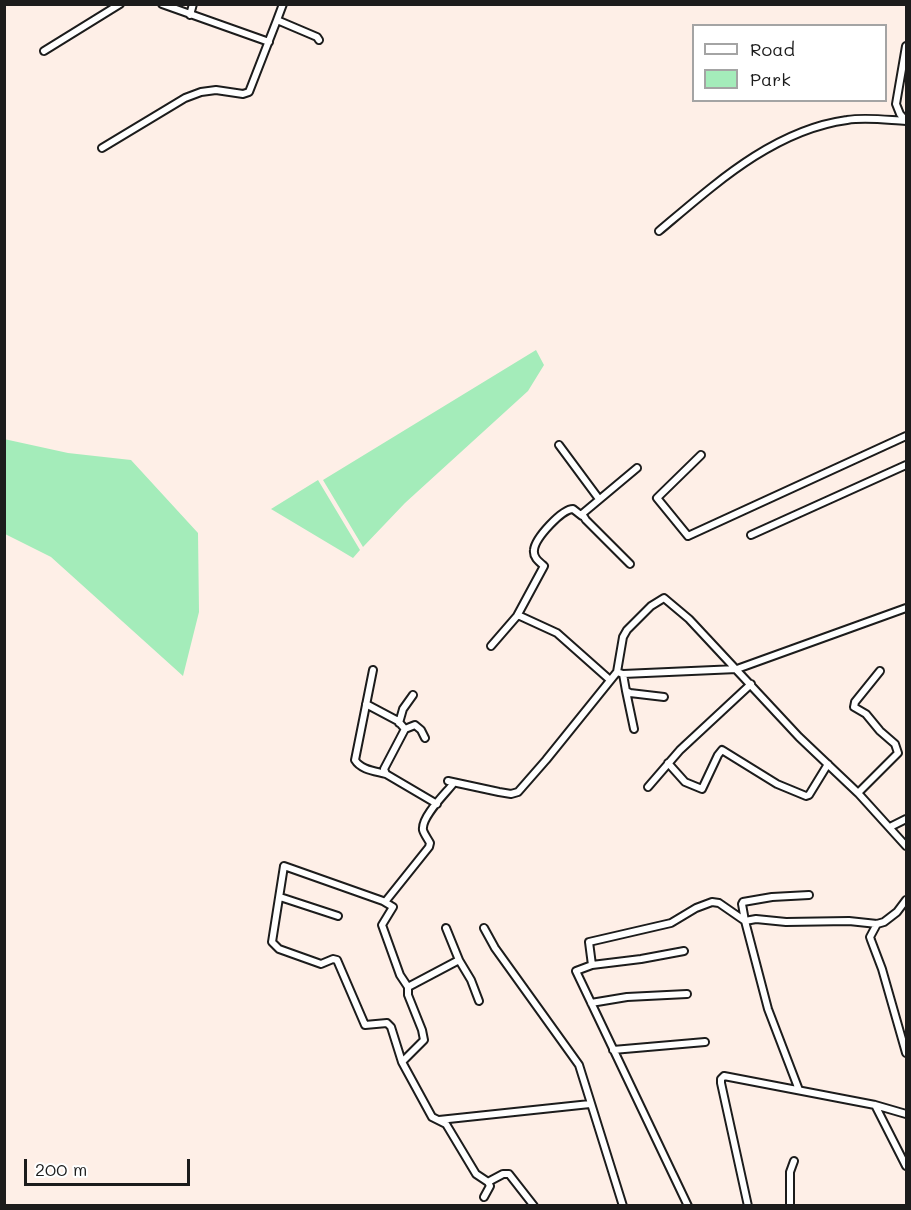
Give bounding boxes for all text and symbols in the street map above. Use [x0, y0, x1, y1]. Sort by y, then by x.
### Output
legend [692, 24, 887, 102]
text: Road [750, 37, 795, 61]
text: Park [750, 67, 791, 91]
scale bar [27, 1147, 194, 1185]
text: 200 m [35, 1157, 87, 1181]

